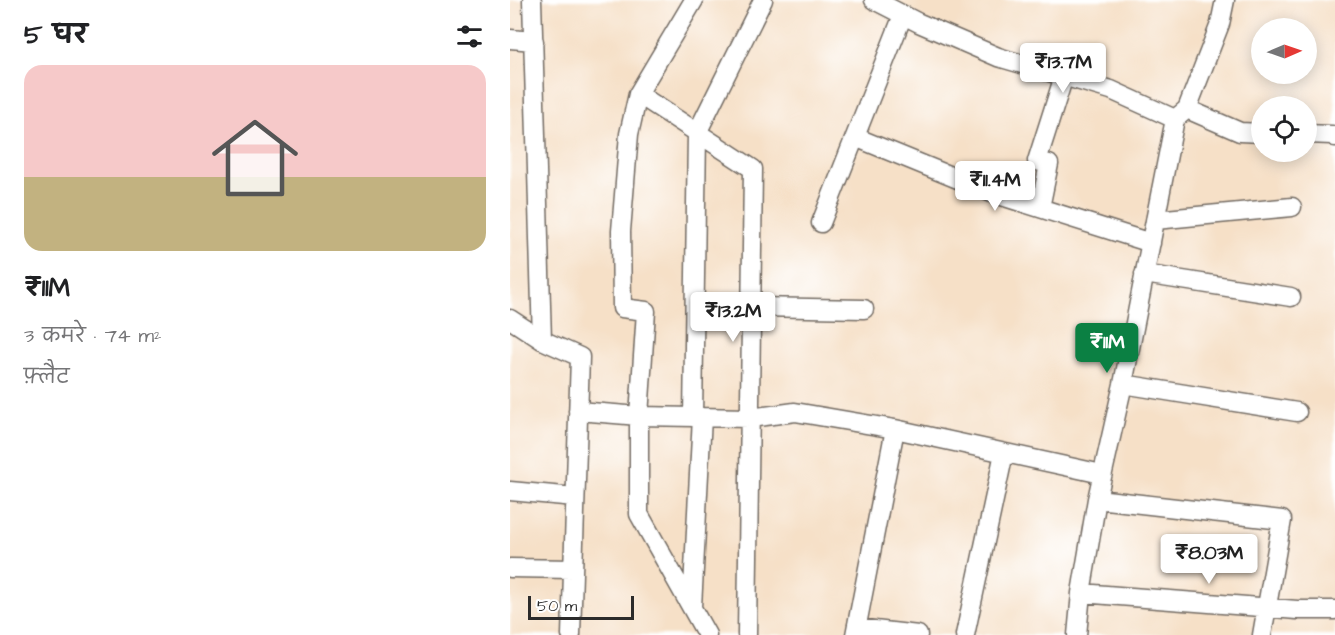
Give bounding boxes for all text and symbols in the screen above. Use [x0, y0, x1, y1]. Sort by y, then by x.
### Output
text: 5 घर [24, 17, 87, 53]
north arrow [1251, 18, 1317, 84]
map controls [1251, 18, 1317, 162]
icon: filters [453, 20, 486, 53]
pin: ₹13.7M [1014, 43, 1112, 94]
text: ₹13.7M [1034, 48, 1092, 76]
button: locate [1251, 96, 1317, 162]
icon: home [201, 104, 309, 212]
pin: ₹11.4M [946, 161, 1044, 212]
text: ₹11.4M [969, 166, 1021, 194]
text: ₹11M [24, 270, 70, 306]
pin: ₹13.2M [684, 292, 782, 343]
text: ₹13.2M [704, 297, 762, 325]
text: 3 कमरे · 74 m² [24, 322, 162, 350]
pin: ₹11M [1071, 323, 1143, 374]
text: ₹11M [1089, 328, 1125, 356]
text: फ़्लैट [24, 363, 70, 391]
pin: ₹8.03M [1160, 534, 1258, 585]
text: ₹8.03M [1175, 539, 1243, 567]
scale bar [528, 593, 634, 620]
text: 50 m [537, 595, 577, 617]

